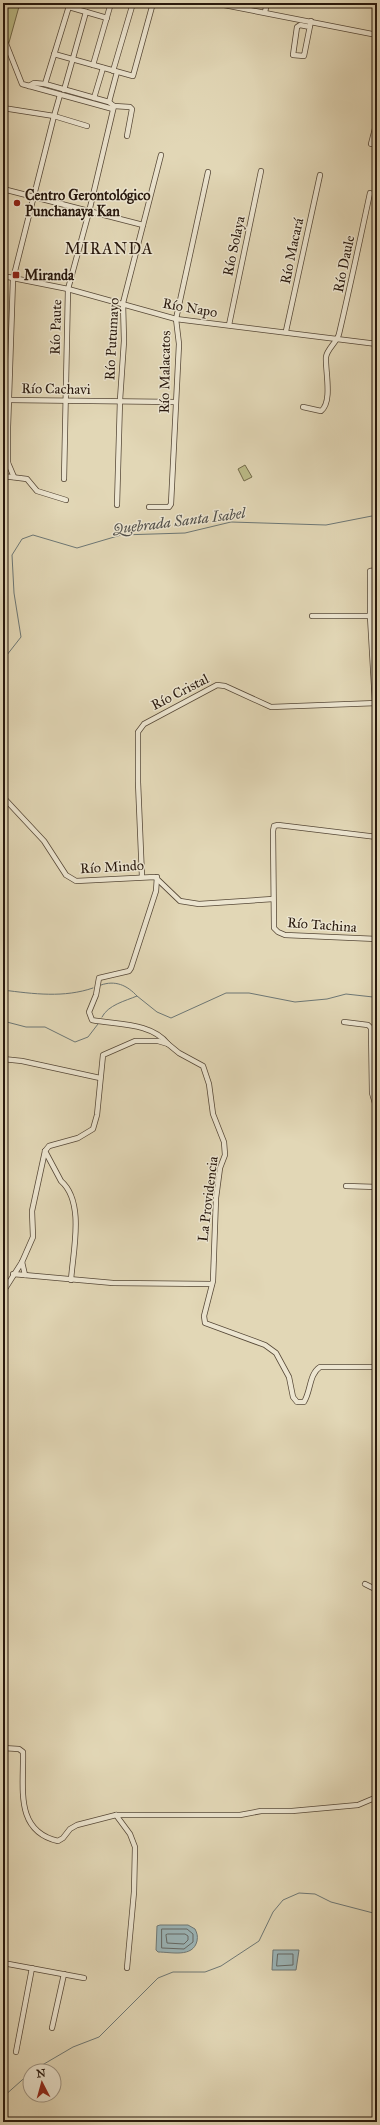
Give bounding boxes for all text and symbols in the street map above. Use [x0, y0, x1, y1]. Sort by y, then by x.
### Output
place label: Centro Gerontológico Punchanaya Kan [25, 187, 150, 221]
marker: Centro Gerontológico Punchanaya Kan [12, 198, 22, 208]
street label: Río Solaya [219, 214, 249, 278]
street label: Río Macará [277, 216, 307, 286]
street label: Río Daule [330, 234, 358, 294]
district label: MIRANDA [64, 239, 154, 258]
place label: Miranda [24, 267, 75, 284]
marker: Miranda [11, 270, 21, 280]
street label: Río Napo [161, 295, 219, 321]
street label: Río Putumayo [101, 297, 123, 381]
street label: Río Paute [47, 299, 65, 355]
street label: Río Malacatos [156, 330, 174, 414]
street label: Río Cachavi [21, 380, 91, 398]
water label: Quebrada Santa Isabel [111, 504, 248, 538]
street label: Río Cristal [148, 670, 212, 714]
street label: Río Mindo [80, 857, 144, 877]
street label: Río Tachina [287, 914, 357, 936]
street label: La Providencia [194, 1155, 222, 1243]
north arrow [22, 2063, 62, 2103]
text: N [36, 2067, 47, 2081]

